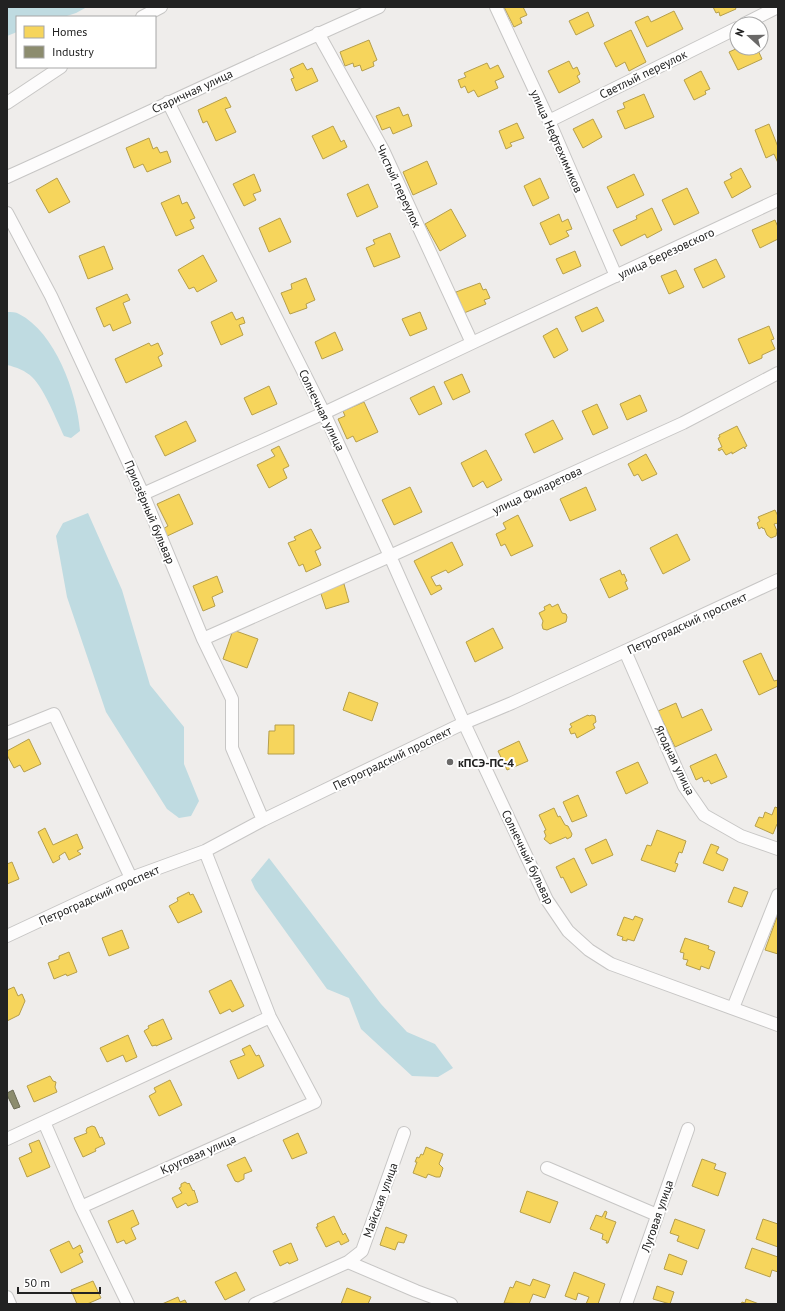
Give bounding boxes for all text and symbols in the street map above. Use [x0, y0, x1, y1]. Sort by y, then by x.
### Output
legend [16, 16, 156, 68]
north arrow [729, 16, 769, 56]
text: Homes [52, 24, 87, 39]
text: N [732, 27, 747, 38]
text: Industry [52, 44, 94, 59]
street label: Светлый переулок [597, 46, 690, 102]
street label: Старичная улица [149, 66, 235, 116]
street label: улица Нефтехимиков [528, 87, 586, 195]
street label: Чистый переулок [373, 142, 425, 230]
street label: улица Березовского [615, 224, 717, 282]
street label: Солнечная улица [296, 367, 348, 453]
street label: Приозёрный бульвар [121, 458, 179, 566]
street label: улица Филаретова [490, 463, 584, 517]
street label: Петроградский проспект [625, 589, 749, 657]
street label: Петроградский проспект [330, 723, 454, 793]
street label: Ягодная улица [652, 723, 698, 797]
place label: кПСЭ-ПС-4 [458, 755, 514, 770]
marker: кПСЭ-ПС-4 [445, 757, 455, 767]
street label: Солнечный бульвар [499, 807, 557, 907]
street label: Петроградский проспект [36, 862, 162, 928]
street label: Круговая улица [158, 1131, 238, 1177]
street label: Майская улица [360, 1160, 400, 1239]
street label: Луговая улица [637, 1178, 676, 1255]
scale bar [18, 1269, 100, 1295]
text: 50 m [24, 1275, 50, 1290]

